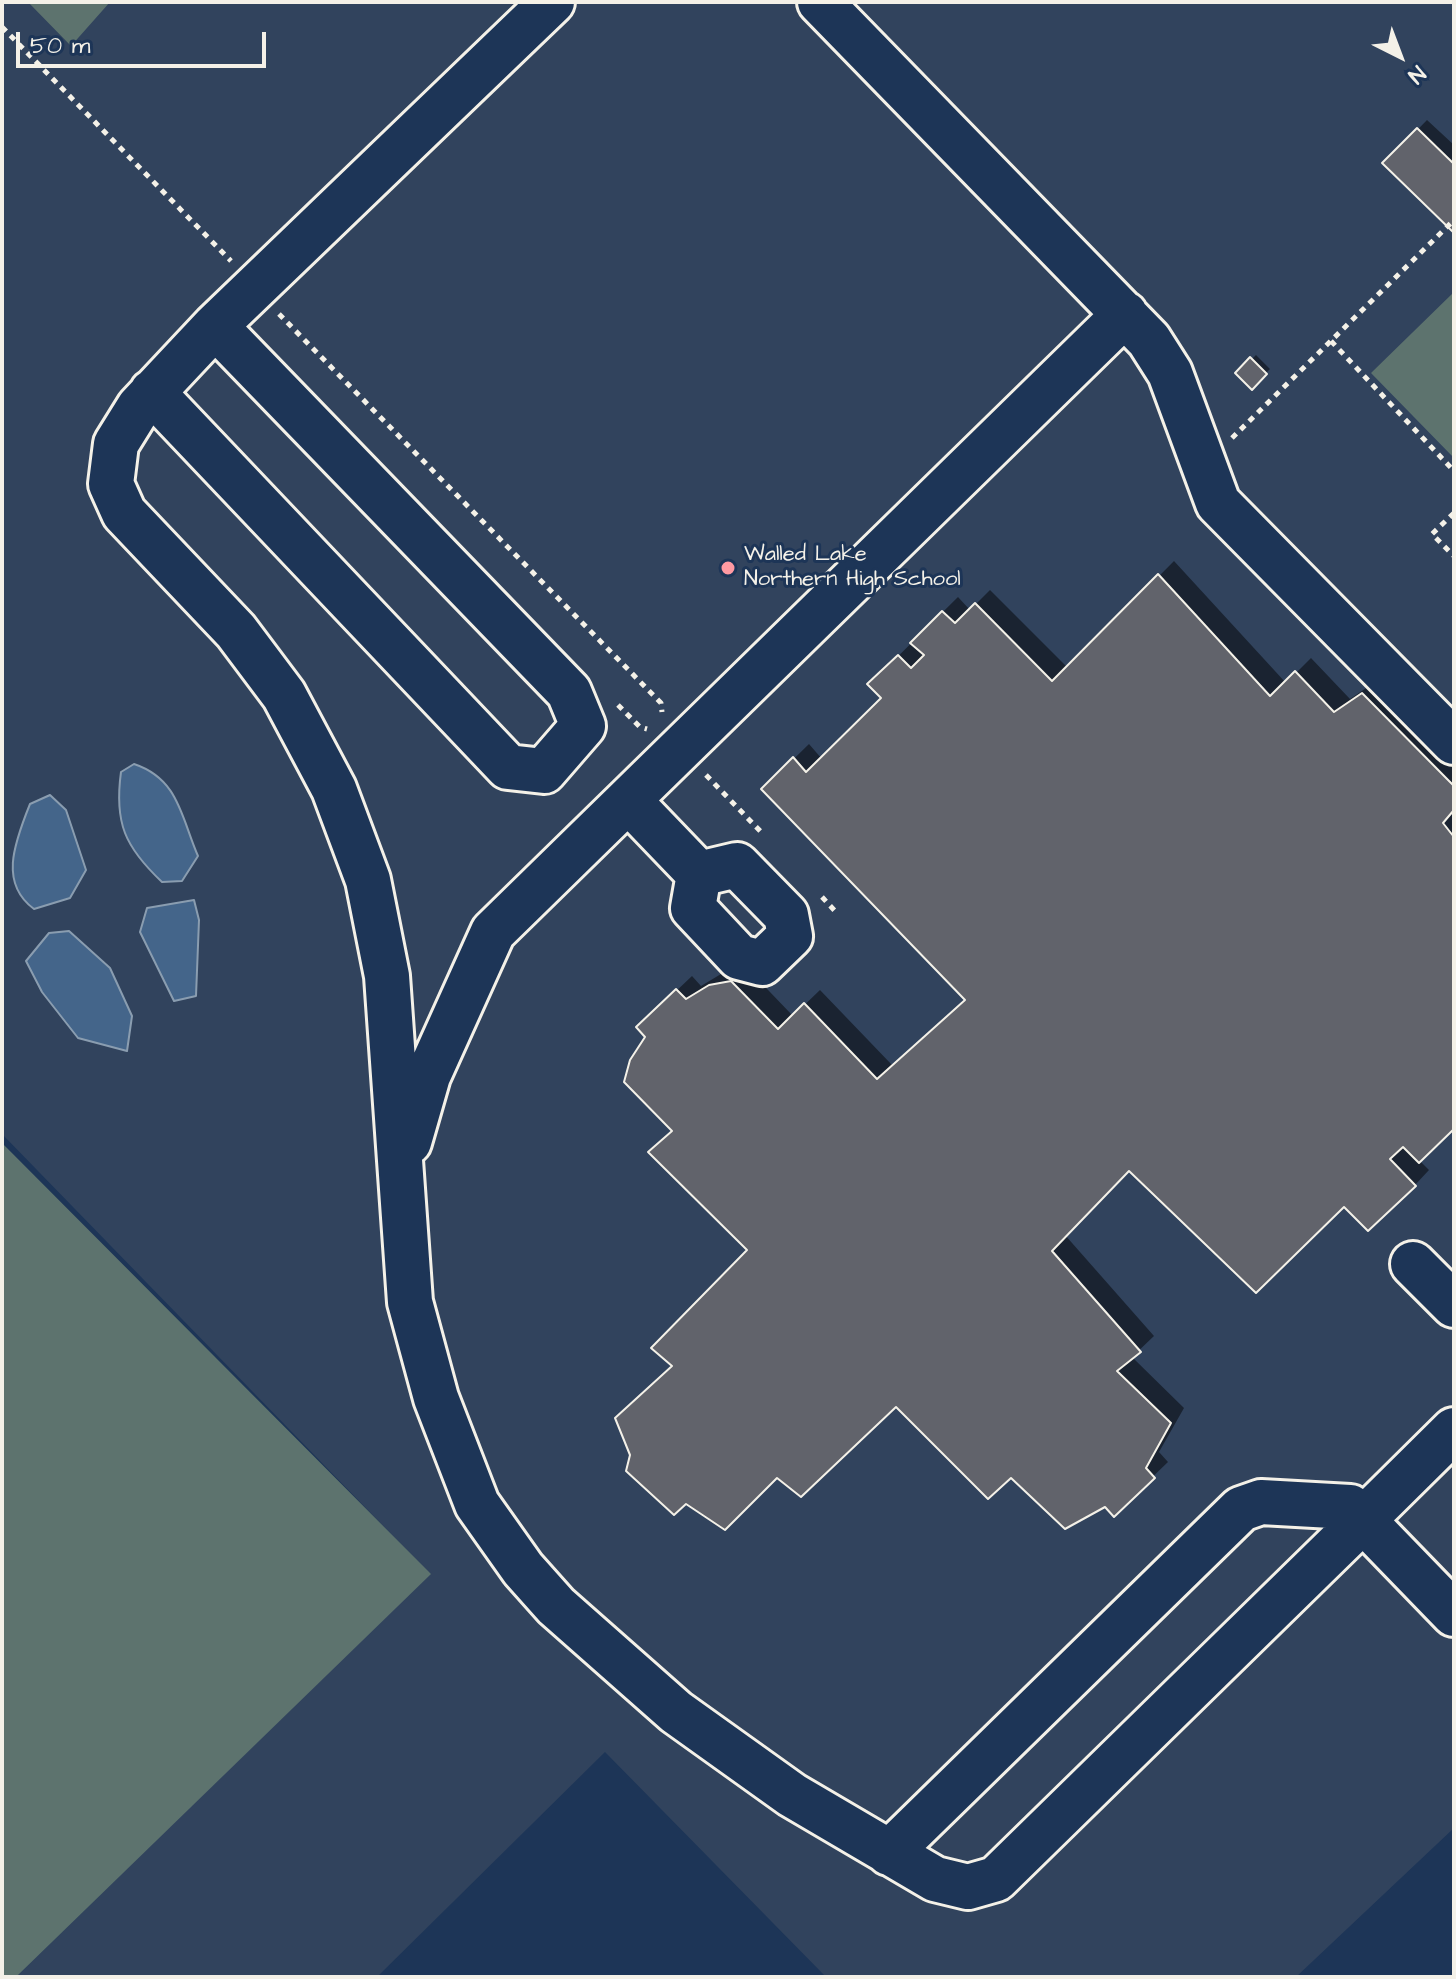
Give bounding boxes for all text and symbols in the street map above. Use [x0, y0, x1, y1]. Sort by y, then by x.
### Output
scale bar [20, 16, 270, 66]
north arrow [1360, 16, 1440, 96]
text: 50 m [30, 29, 90, 63]
text: N [1401, 58, 1432, 90]
place label: Walled Lake Northern High School [744, 542, 961, 594]
marker: Walled Lake Northern High School [719, 559, 737, 577]

